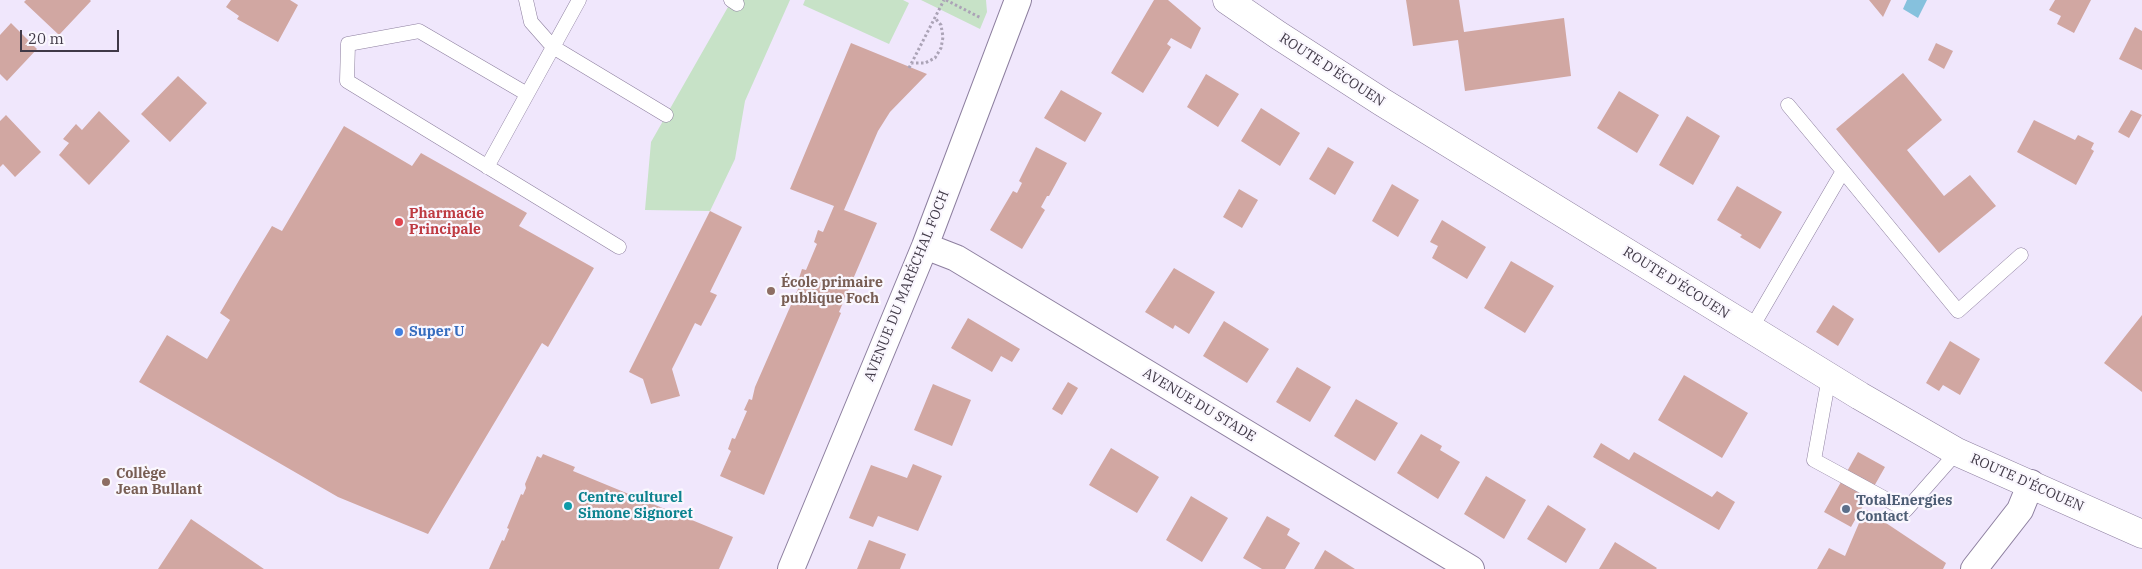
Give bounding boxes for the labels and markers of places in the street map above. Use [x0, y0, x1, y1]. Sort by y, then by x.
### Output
place label: Pharmacie Principale [409, 206, 484, 238]
marker: Pharmacie Principale [393, 216, 405, 228]
place label: École primaire publique Foch [781, 275, 883, 308]
marker: École primaire publique Foch [765, 285, 777, 297]
place label: Super U [409, 324, 465, 340]
marker: Super U [393, 326, 405, 338]
place label: Collège Jean Bullant [116, 466, 202, 498]
marker: Collège Jean Bullant [100, 476, 112, 488]
place label: Centre culturel Simone Signoret [578, 490, 693, 522]
place label: TotalEnergies Contact [1856, 493, 1952, 526]
marker: Centre culturel Simone Signoret [562, 500, 574, 512]
marker: TotalEnergies Contact [1840, 503, 1852, 515]

